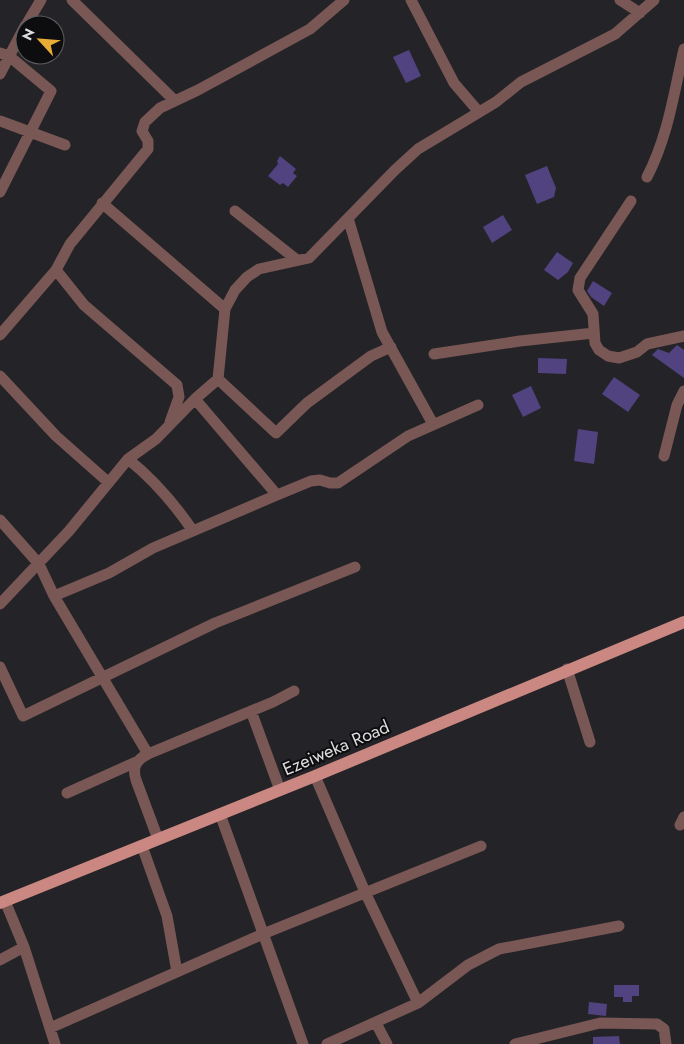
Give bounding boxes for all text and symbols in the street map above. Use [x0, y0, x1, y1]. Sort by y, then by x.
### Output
north arrow [15, 15, 65, 65]
text: N [17, 25, 40, 44]
street label: Ezeiweka Road [278, 714, 394, 782]

